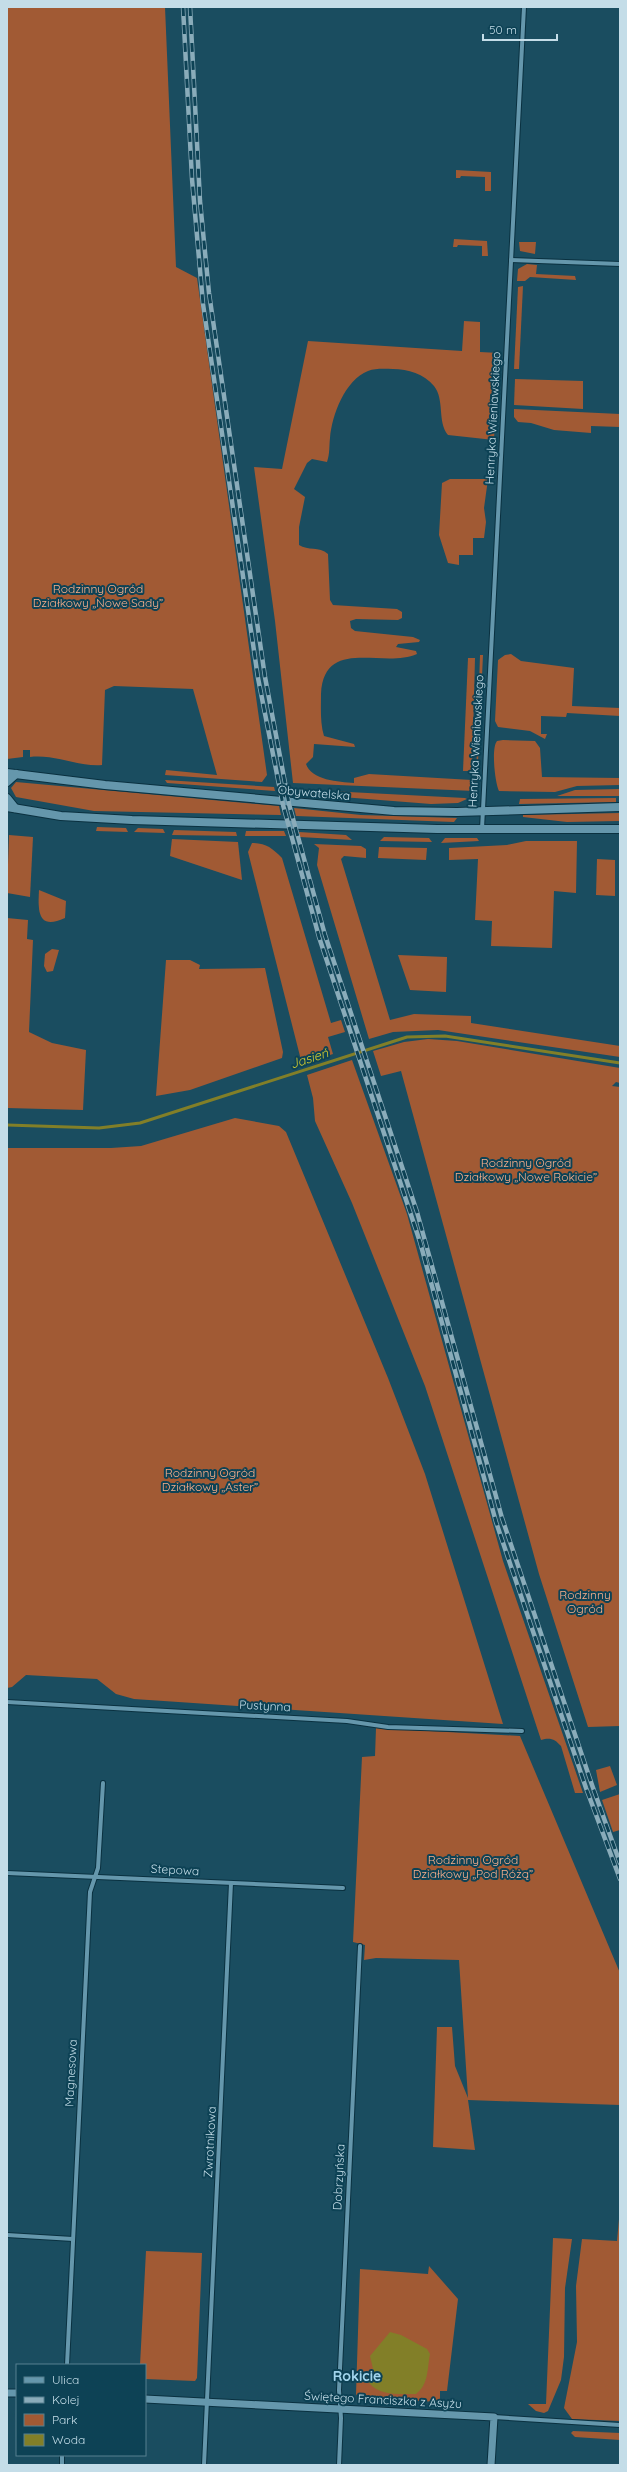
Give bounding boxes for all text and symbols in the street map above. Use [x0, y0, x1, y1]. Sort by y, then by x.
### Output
scale bar [483, 16, 557, 42]
text: 50 m [489, 22, 517, 37]
street label: Henryka Wieniawskiego [482, 351, 503, 485]
park label: Rodzinny Ogród Działkowy „Nowe Sady” [33, 581, 163, 610]
street label: Henryka Wieniawskiego [465, 674, 486, 808]
street label: Obywatelska [277, 782, 351, 803]
water label: Jasień [288, 1044, 330, 1072]
park label: Rodzinny Ogród Działkowy „Nowe Rokicie” [455, 1155, 597, 1184]
park label: Rodzinny Ogród Działkowy „Aster” [162, 1465, 258, 1494]
park label: Rodzinny Ogród [559, 1587, 611, 1616]
street label: Pustynna [239, 1697, 291, 1714]
park label: Rodzinny Ogród Działkowy „Pod Różą” [413, 1852, 533, 1881]
street label: Stepowa [150, 1861, 200, 1878]
street label: Magnesowa [61, 2039, 80, 2107]
street label: Zwrotnikowa [200, 2106, 219, 2178]
street label: Dobrzyńska [329, 2143, 348, 2211]
legend [16, 2364, 146, 2456]
district label: Rokicie [333, 2367, 381, 2385]
text: Ulica [52, 2372, 79, 2387]
street label: Świętego Franciszka z Asyżu [304, 2388, 462, 2411]
text: Kolej [52, 2392, 80, 2407]
text: Park [52, 2412, 77, 2427]
text: Woda [52, 2432, 85, 2447]

